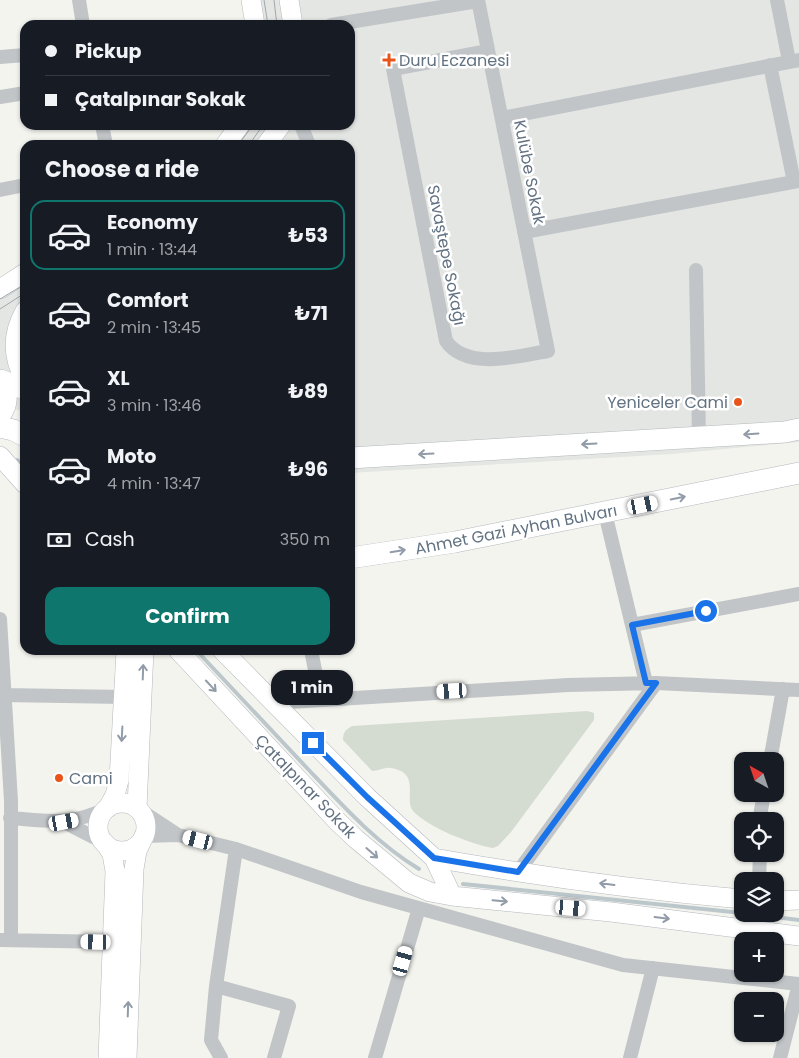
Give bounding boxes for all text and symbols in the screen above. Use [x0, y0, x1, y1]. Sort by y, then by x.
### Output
text: Pickup [75, 38, 141, 65]
place label: Duru Eczanesi [399, 49, 510, 72]
marker: Duru Eczanesi [383, 54, 395, 66]
text: Çatalpınar Sokak [75, 86, 246, 113]
street label: Kulübe Sokak [508, 118, 551, 227]
text: Choose a ride [45, 154, 199, 185]
street label: Savaştepe Sokağı [422, 183, 471, 327]
text: Economy [107, 209, 198, 236]
icon: car [47, 213, 92, 258]
text: ₺53 [288, 222, 328, 249]
text: 1 min · 13:44 [107, 238, 197, 261]
text: Comfort [107, 287, 189, 314]
icon: car [47, 291, 92, 336]
text: ₺71 [295, 300, 328, 327]
text: 2 min · 13:45 [107, 316, 201, 339]
text: XL [107, 365, 130, 392]
icon: car [47, 369, 92, 414]
text: ₺89 [288, 378, 328, 405]
place label: Yeniceler Cami [607, 391, 728, 414]
text: 3 min · 13:46 [107, 394, 201, 417]
marker: Yeniceler Cami [732, 396, 744, 408]
one-way arrow [743, 430, 759, 439]
one-way arrow [581, 440, 597, 449]
text: Moto [107, 443, 156, 470]
icon: car [47, 447, 92, 492]
one-way arrow [419, 449, 435, 458]
text: ₺96 [288, 456, 328, 483]
text: 4 min · 13:47 [107, 472, 201, 495]
one-way arrow [670, 492, 686, 502]
car [626, 495, 659, 515]
street label: Ahmet Gazi Ayhan Bulvarı [413, 499, 619, 560]
icon: cash [45, 526, 73, 554]
text: Cash [85, 526, 135, 553]
text: 350 m [280, 528, 330, 551]
one-way arrow [390, 546, 406, 556]
button: Confirm [45, 587, 330, 645]
route start [695, 600, 717, 622]
one-way arrow [138, 664, 147, 680]
callout: 1 min [272, 670, 354, 706]
text: 1 min [291, 676, 333, 699]
one-way arrow [205, 679, 217, 692]
car [436, 683, 467, 699]
one-way arrow [117, 725, 126, 741]
street label: Çatalpınar Sokak [250, 729, 362, 844]
route end [302, 732, 324, 754]
north arrow [734, 752, 784, 802]
map controls [734, 752, 784, 1042]
place label: Cami [69, 767, 113, 790]
marker: Cami [53, 772, 65, 784]
car [47, 812, 80, 832]
button: locate [734, 812, 784, 862]
car [181, 829, 214, 851]
one-way arrow [365, 847, 378, 858]
button: layers [734, 872, 784, 922]
one-way arrow [599, 879, 615, 889]
one-way arrow [492, 896, 508, 906]
car [555, 899, 586, 917]
one-way arrow [653, 913, 669, 923]
button: + [734, 932, 784, 982]
car [80, 934, 111, 950]
car [391, 945, 414, 977]
button: − [734, 992, 784, 1042]
one-way arrow [124, 1002, 133, 1018]

